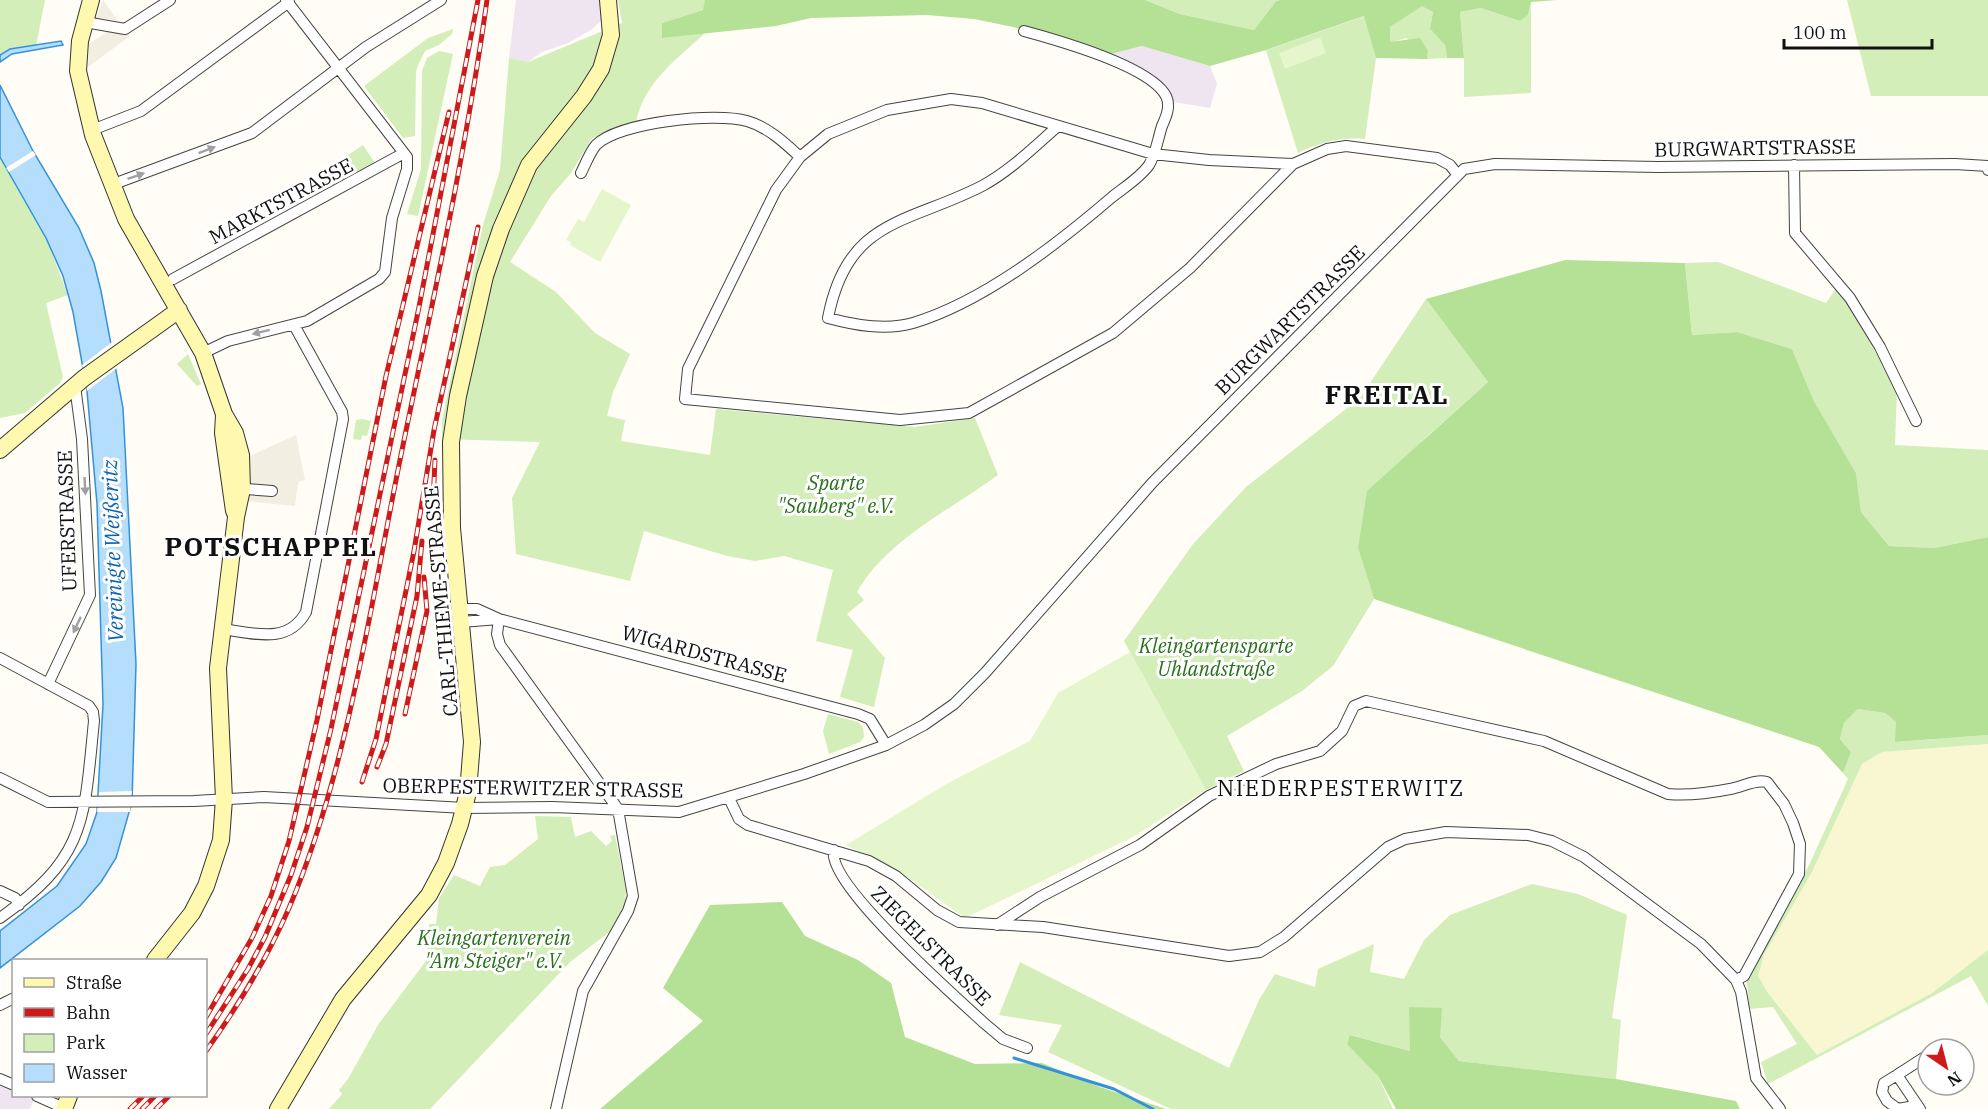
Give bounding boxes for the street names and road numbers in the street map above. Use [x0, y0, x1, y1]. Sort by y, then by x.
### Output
street label: BURGWARTSTRASSE [1654, 132, 1856, 163]
street label: MARKTSTRASSE [204, 151, 358, 250]
street label: BURGWARTSTRASSE [1209, 239, 1371, 401]
street label: UFERSTRASSE [51, 450, 82, 592]
street label: CARL-THIEME-STRASSE [417, 484, 464, 718]
street label: WIGARDSTRASSE [619, 618, 790, 689]
street label: OBERPESTERWITZER STRASSE [382, 771, 684, 804]
street label: ZIEGELSTRASSE [865, 880, 997, 1012]

